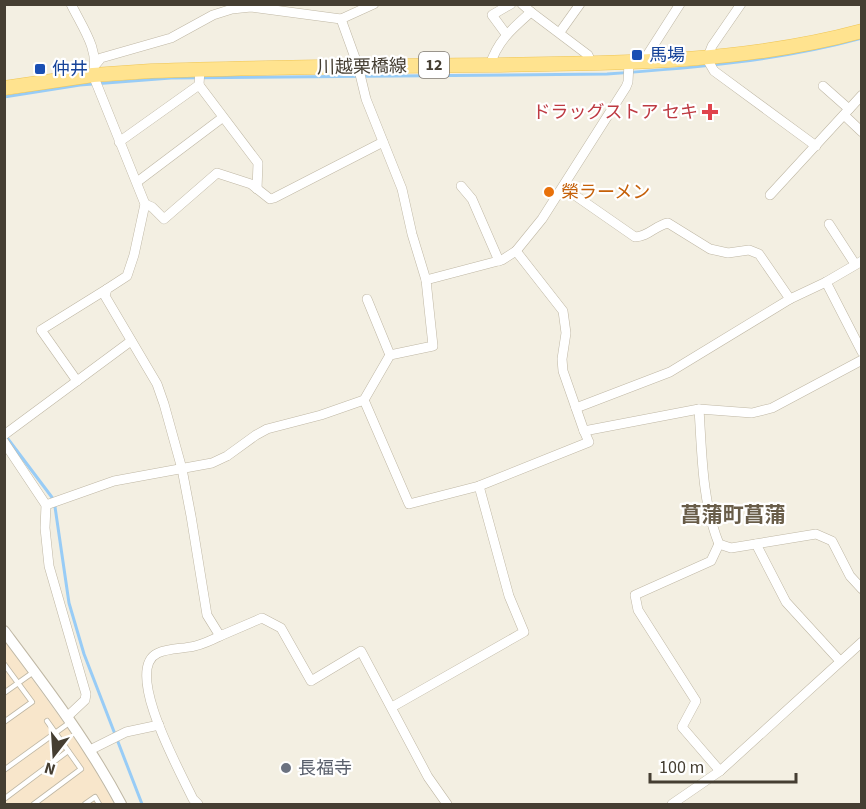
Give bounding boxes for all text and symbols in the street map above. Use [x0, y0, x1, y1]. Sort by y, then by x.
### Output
place label: 馬場 [649, 43, 685, 68]
marker: 馬場 [630, 48, 644, 62]
road number: 12 [419, 52, 449, 78]
street label: 川越栗橋線 [317, 54, 407, 80]
place label: 仲井 [52, 57, 88, 82]
marker: 仲井 [33, 62, 47, 76]
place label: ドラッグストア セキ [532, 100, 698, 125]
marker: ドラッグストア セキ [703, 105, 717, 119]
place label: 榮ラーメン [561, 180, 650, 205]
marker: 榮ラーメン [542, 185, 556, 199]
district label: 菖蒲町菖蒲 [681, 500, 786, 530]
north arrow [24, 725, 84, 785]
scale bar [650, 746, 796, 784]
text: 100 m [659, 755, 704, 780]
text: N [42, 756, 58, 780]
place label: 長福寺 [298, 756, 352, 781]
marker: 長福寺 [279, 761, 293, 775]

